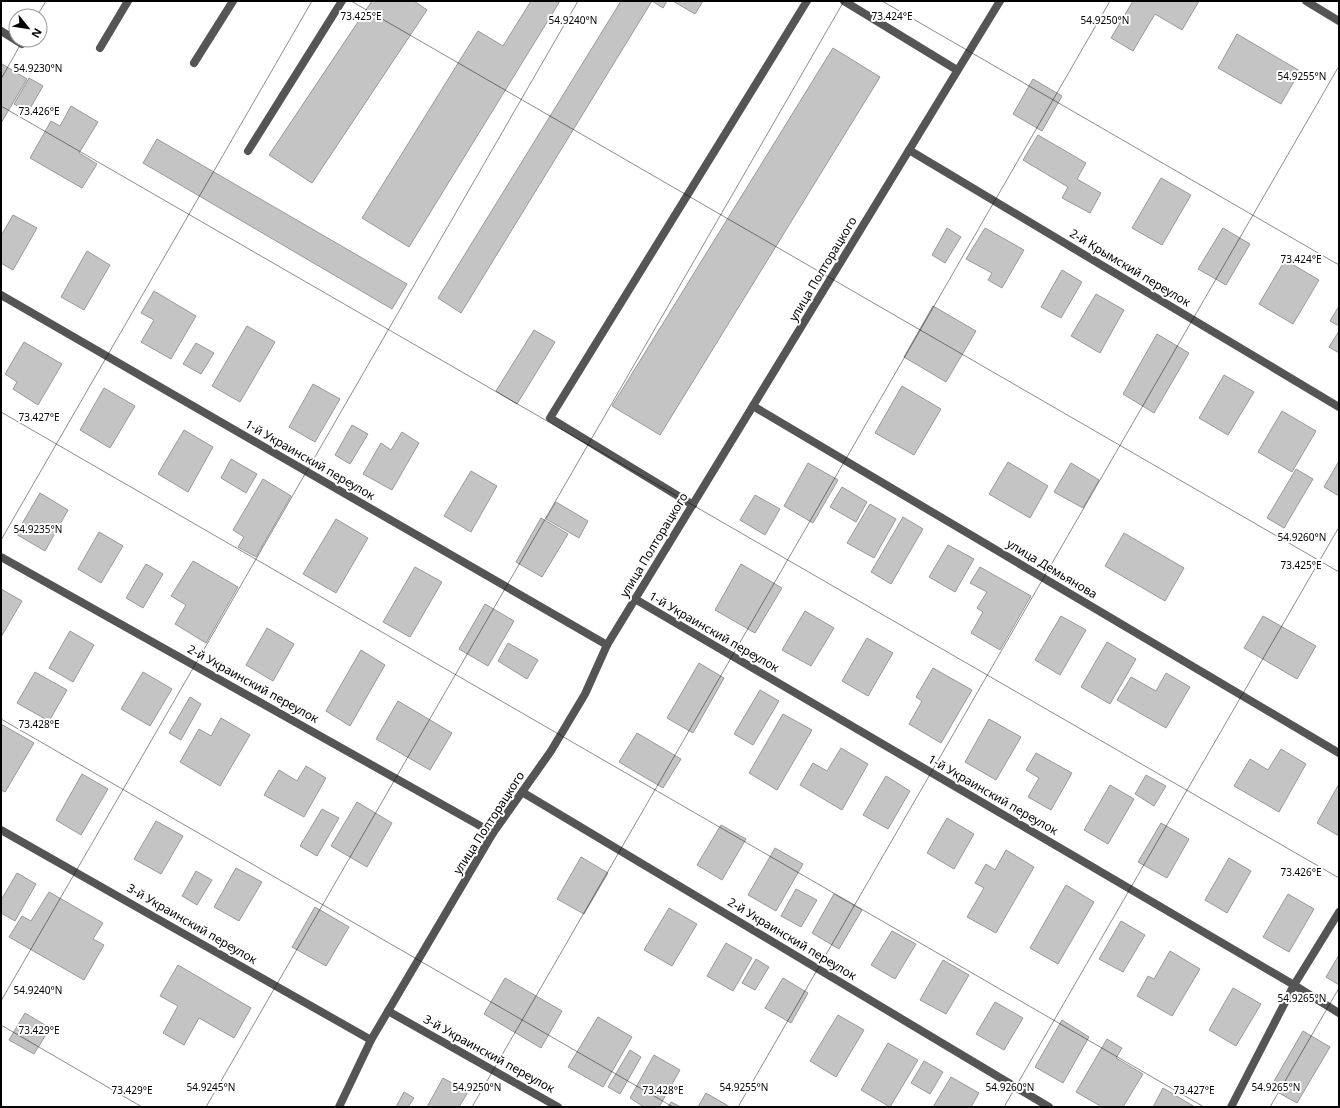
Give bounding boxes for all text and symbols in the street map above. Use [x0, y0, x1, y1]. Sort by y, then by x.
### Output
north arrow [8, 8, 48, 48]
text: 73.425°E [340, 9, 382, 23]
text: 73.424°E [871, 9, 913, 23]
text: 54.9240°N [549, 13, 597, 27]
text: 54.9250°N [1081, 13, 1129, 27]
text: N [28, 26, 46, 41]
text: 54.9230°N [14, 61, 62, 75]
text: 54.9255°N [1278, 69, 1326, 83]
text: 73.426°E [18, 104, 60, 118]
street label: улица Полторацкого [784, 213, 861, 324]
street label: 2-й Крымский переулок [1067, 225, 1194, 311]
text: 73.424°E [1280, 252, 1322, 266]
text: 73.427°E [18, 410, 60, 424]
street label: 1-й Украинский переулок [242, 415, 379, 504]
street label: улица Полторацкого [615, 489, 692, 600]
text: 54.9235°N [14, 522, 62, 536]
text: 54.9260°N [1278, 530, 1326, 544]
street label: улица Демьянова [1004, 535, 1101, 602]
text: 73.425°E [1280, 558, 1322, 572]
street label: 1-й Украинский переулок [646, 587, 783, 676]
street label: 2-й Украинский переулок [185, 640, 322, 727]
text: 73.428°E [18, 717, 60, 731]
street label: 1-й Украинский переулок [925, 750, 1062, 839]
street label: улица Полторацкого [449, 768, 528, 877]
text: 73.426°E [1280, 865, 1322, 879]
street label: 3-й Украинский переулок [124, 879, 261, 968]
street label: 2-й Украинский переулок [725, 893, 860, 984]
text: 54.9240°N [14, 983, 62, 997]
text: 54.9265°N [1278, 991, 1326, 1005]
street label: 3-й Украинский переулок [421, 1010, 558, 1097]
text: 73.429°E [18, 1023, 60, 1037]
text: 54.9245°N [187, 1080, 235, 1094]
text: 54.9250°N [453, 1080, 501, 1094]
text: 54.9255°N [720, 1080, 768, 1094]
text: 54.9260°N [986, 1080, 1034, 1094]
text: 54.9265°N [1252, 1080, 1300, 1094]
text: 73.429°E [111, 1083, 153, 1097]
text: 73.428°E [642, 1083, 684, 1097]
text: 73.427°E [1173, 1083, 1215, 1097]

